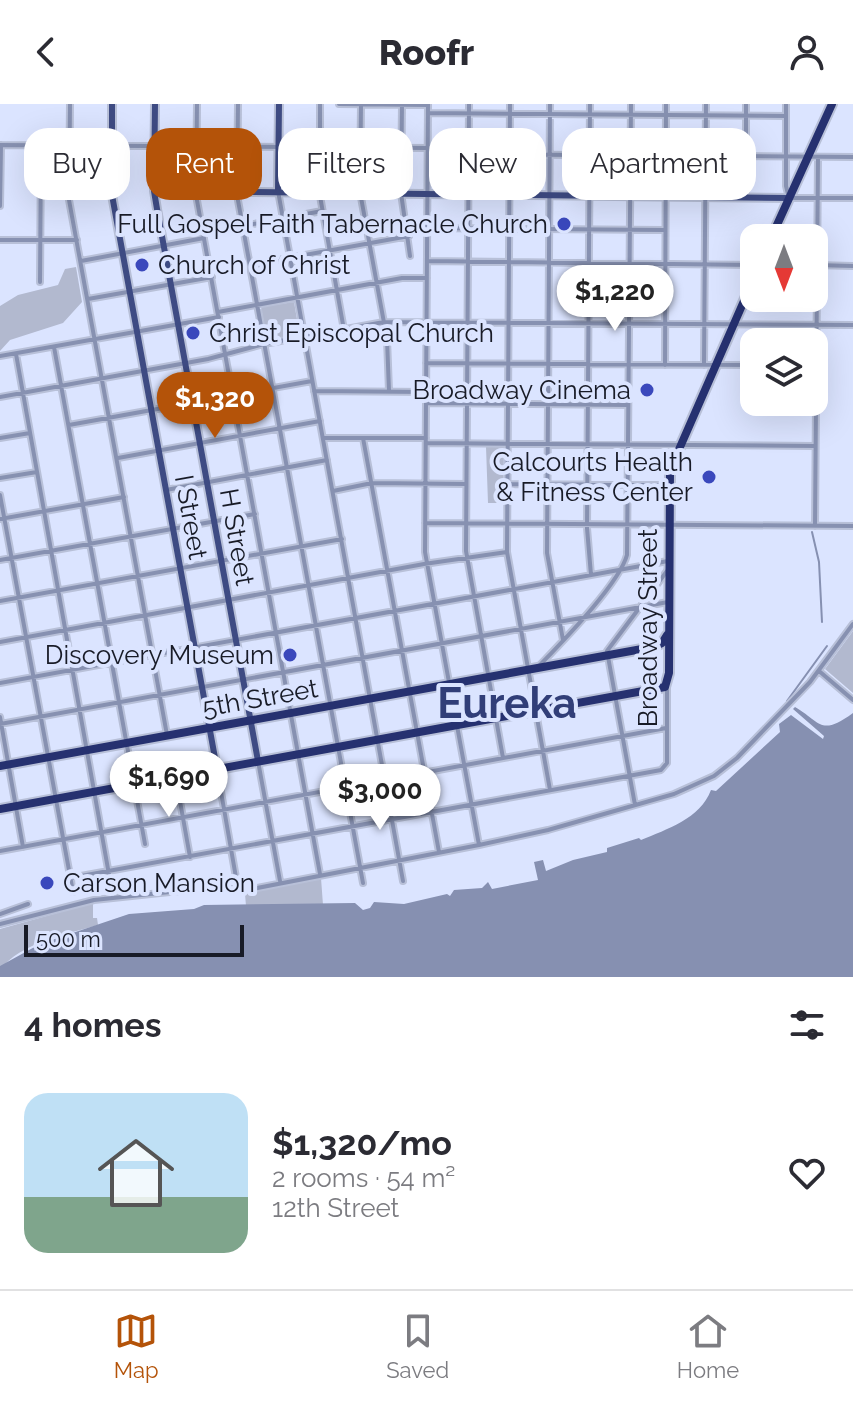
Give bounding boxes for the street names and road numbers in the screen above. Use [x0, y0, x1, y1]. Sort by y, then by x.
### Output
street label: I Street [169, 472, 213, 562]
street label: H Street [214, 486, 260, 588]
street label: Broadway Street [633, 528, 663, 727]
street label: 5th Street [200, 673, 320, 723]

